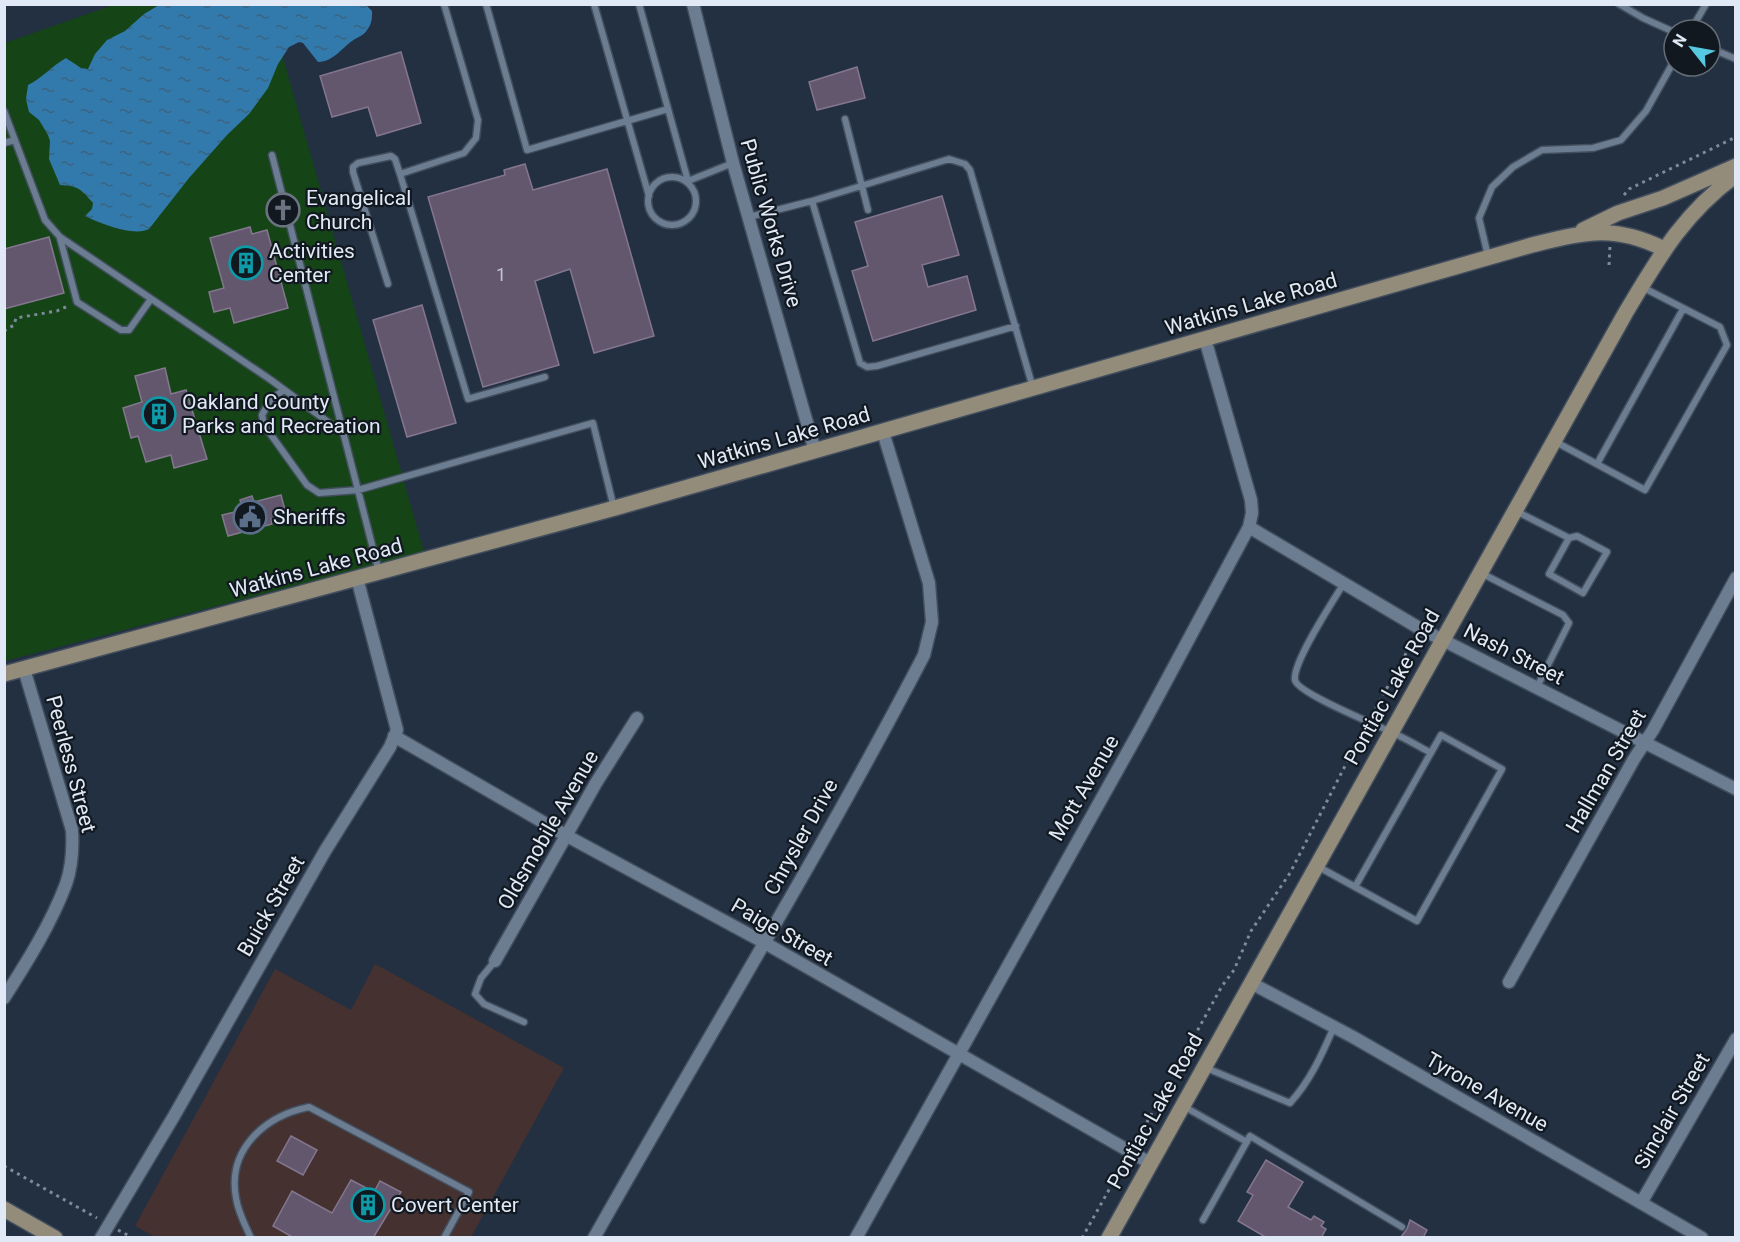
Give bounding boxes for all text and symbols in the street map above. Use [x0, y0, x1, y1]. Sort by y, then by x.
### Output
north arrow [1662, 18, 1722, 78]
text: N [1669, 31, 1691, 50]
street label: Public Works Drive [735, 136, 807, 310]
place label: Evangelical Church [306, 186, 411, 234]
church icon: Evangelical Church [265, 192, 301, 228]
place label: Activities Center [269, 239, 355, 287]
building icon: Activities Center [228, 245, 264, 281]
house number: 1 [496, 264, 506, 285]
street label: Watkins Lake Road [1162, 268, 1340, 340]
place label: Oakland County Parks and Recreation [182, 390, 381, 438]
building icon: Oakland County Parks and Recreation [141, 396, 177, 432]
street label: Watkins Lake Road [695, 402, 873, 474]
public building icon: Sheriffs [232, 499, 268, 535]
place label: Sheriffs [273, 505, 346, 529]
street label: Watkins Lake Road [227, 533, 405, 603]
street label: Pontiac Lake Road [1339, 605, 1445, 769]
street label: Nash Street [1460, 618, 1568, 690]
street label: Peerless Street [41, 693, 101, 835]
street label: Hallman Street [1561, 705, 1651, 837]
street label: Mott Avenue [1044, 731, 1124, 845]
street label: Oldsmobile Avenue [493, 746, 603, 914]
street label: Chrysler Drive [759, 775, 843, 899]
street label: Buick Street [233, 851, 309, 961]
street label: Paige Street [727, 893, 837, 971]
street label: Pontiac Lake Road [1102, 1029, 1208, 1193]
street label: Tyrone Avenue [1422, 1047, 1552, 1137]
street label: Sinclair Street [1629, 1049, 1715, 1173]
building icon: Covert Center [350, 1187, 386, 1223]
place label: Covert Center [391, 1193, 519, 1217]

